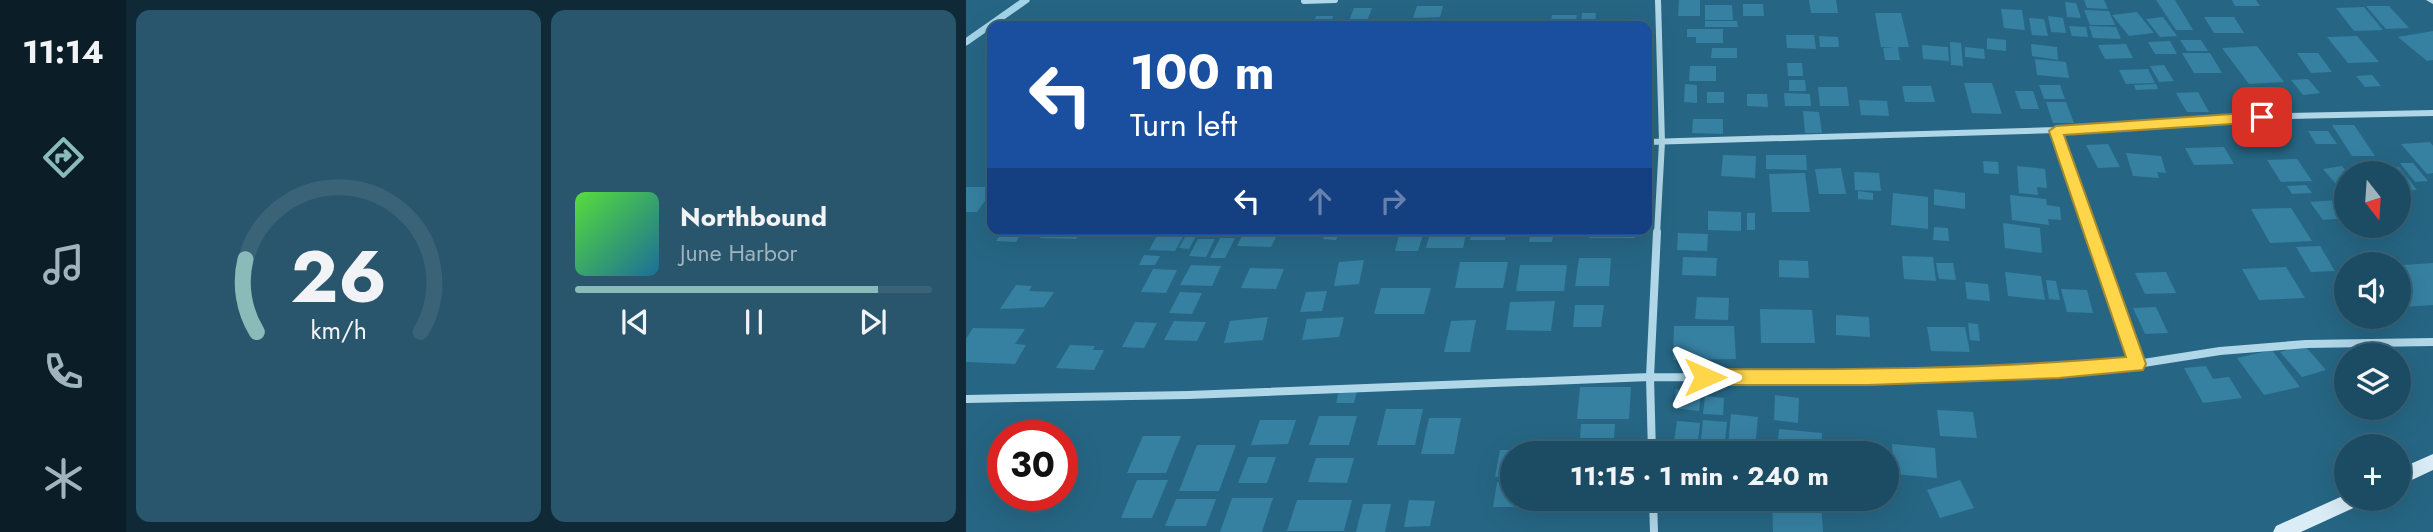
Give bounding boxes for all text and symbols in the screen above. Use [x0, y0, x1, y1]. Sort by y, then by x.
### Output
text: 11:14 [22, 29, 104, 75]
text: 100 m [1130, 37, 1275, 107]
icon: left [1015, 49, 1106, 140]
pin [2232, 87, 2292, 147]
icon: arrive [2243, 98, 2281, 136]
text: Turn left [1130, 102, 1237, 148]
icon: directions [39, 133, 88, 182]
north arrow [2334, 161, 2412, 238]
map controls [2334, 161, 2411, 511]
icon: left [1228, 182, 1266, 220]
icon: ahead [1301, 182, 1339, 220]
icon: right [1374, 182, 1412, 220]
text: Northbound [680, 198, 827, 236]
text: 26 [290, 224, 387, 329]
text: June Harbor [680, 236, 797, 270]
icon: music [39, 240, 88, 289]
button: sound [2334, 252, 2411, 329]
icon: previous [616, 303, 654, 341]
icon: pause [735, 303, 773, 341]
icon: next [854, 303, 892, 341]
text: km/h [310, 312, 367, 348]
position arrow [1668, 340, 1742, 414]
button: layers [2334, 343, 2411, 420]
icon: phone [39, 347, 88, 396]
speed limit sign: 30 [987, 420, 1078, 511]
button: + [2334, 434, 2411, 511]
icon: climate [39, 454, 88, 503]
text: 11:15 · 1 min · 240 m [1570, 457, 1829, 495]

